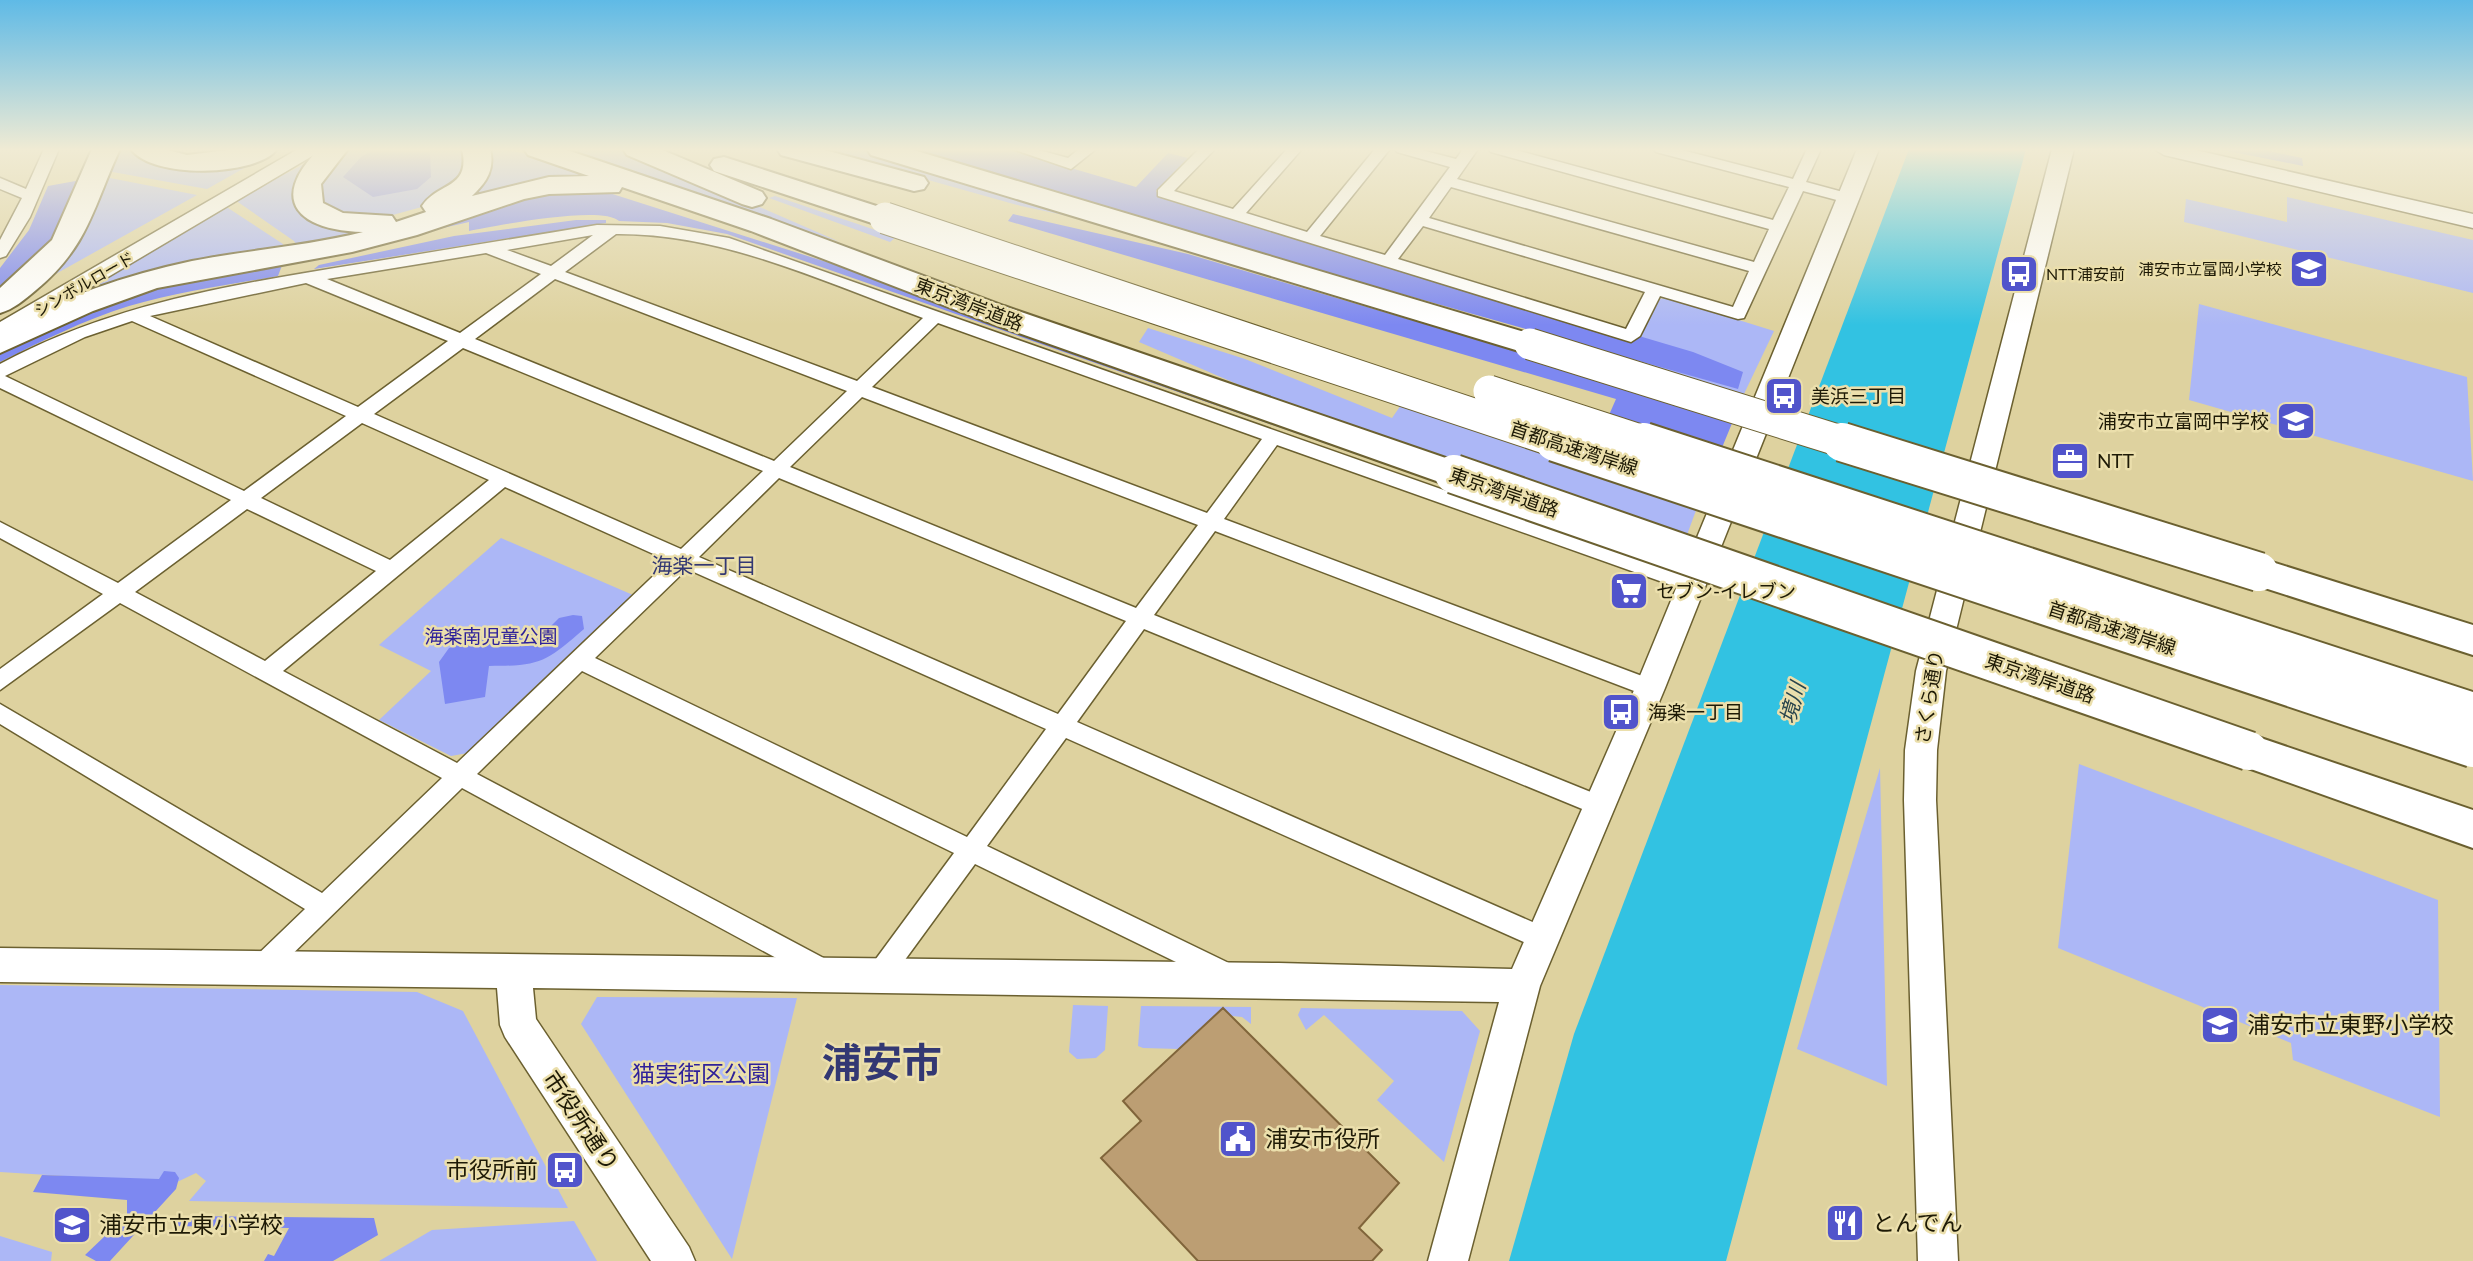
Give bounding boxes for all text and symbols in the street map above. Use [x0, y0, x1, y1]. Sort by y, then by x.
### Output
street label: シンボルロード [30, 247, 137, 320]
school or university icon: 浦安市立富岡小学校 [2288, 248, 2330, 290]
bus stop icon: NTT浦安前 [1998, 253, 2040, 295]
place label: 浦安市立富岡小学校 [2138, 259, 2282, 278]
place label: NTT浦安前 [2046, 264, 2125, 283]
street label: 東京湾岸道路 [912, 272, 1027, 335]
bus stop icon: 美浜三丁目 [1763, 375, 1805, 417]
place label: 美浜三丁目 [1811, 384, 1906, 407]
school or university icon: 浦安市立富岡中学校 [2275, 400, 2317, 442]
place label: 浦安市立富岡中学校 [2098, 409, 2269, 432]
street label: 首都高速湾岸線 [1507, 416, 1641, 479]
office icon: NTT [2049, 440, 2091, 482]
place label: NTT [2097, 449, 2134, 472]
street label: 東京湾岸道路 [1447, 462, 1562, 521]
district label: 海楽一丁目 [652, 552, 757, 577]
supermarket icon: セブン-イレブン [1608, 570, 1650, 612]
place label: セブン-イレブン [1656, 579, 1796, 602]
street label: 首都高速湾岸線 [2045, 596, 2179, 659]
park label: 海楽南児童公園 [424, 624, 558, 647]
street label: さくら通り [1910, 648, 1947, 746]
street label: 東京湾岸道路 [1983, 648, 2098, 707]
water label: 境川 [1774, 677, 1810, 726]
bus stop icon: 海楽一丁目 [1600, 691, 1642, 733]
place label: 海楽一丁目 [1648, 700, 1743, 723]
school or university icon: 浦安市立東野小学校 [2199, 1004, 2241, 1046]
place label: 浦安市立東野小学校 [2247, 1010, 2454, 1038]
district label: 浦安市 [822, 1038, 942, 1086]
park label: 猫実街区公園 [632, 1059, 770, 1087]
street label: 市役所通り [538, 1065, 626, 1176]
public building icon: 浦安市役所 [1217, 1118, 1259, 1160]
place label: 浦安市役所 [1265, 1124, 1380, 1152]
bus stop icon: 市役所前 [544, 1149, 586, 1191]
place label: 市役所前 [446, 1155, 538, 1183]
restaurant icon: とんでん [1824, 1202, 1866, 1244]
school or university icon: 浦安市立東小学校 [51, 1204, 93, 1246]
place label: とんでん [1872, 1208, 1963, 1236]
place label: 浦安市立東小学校 [99, 1210, 283, 1238]

